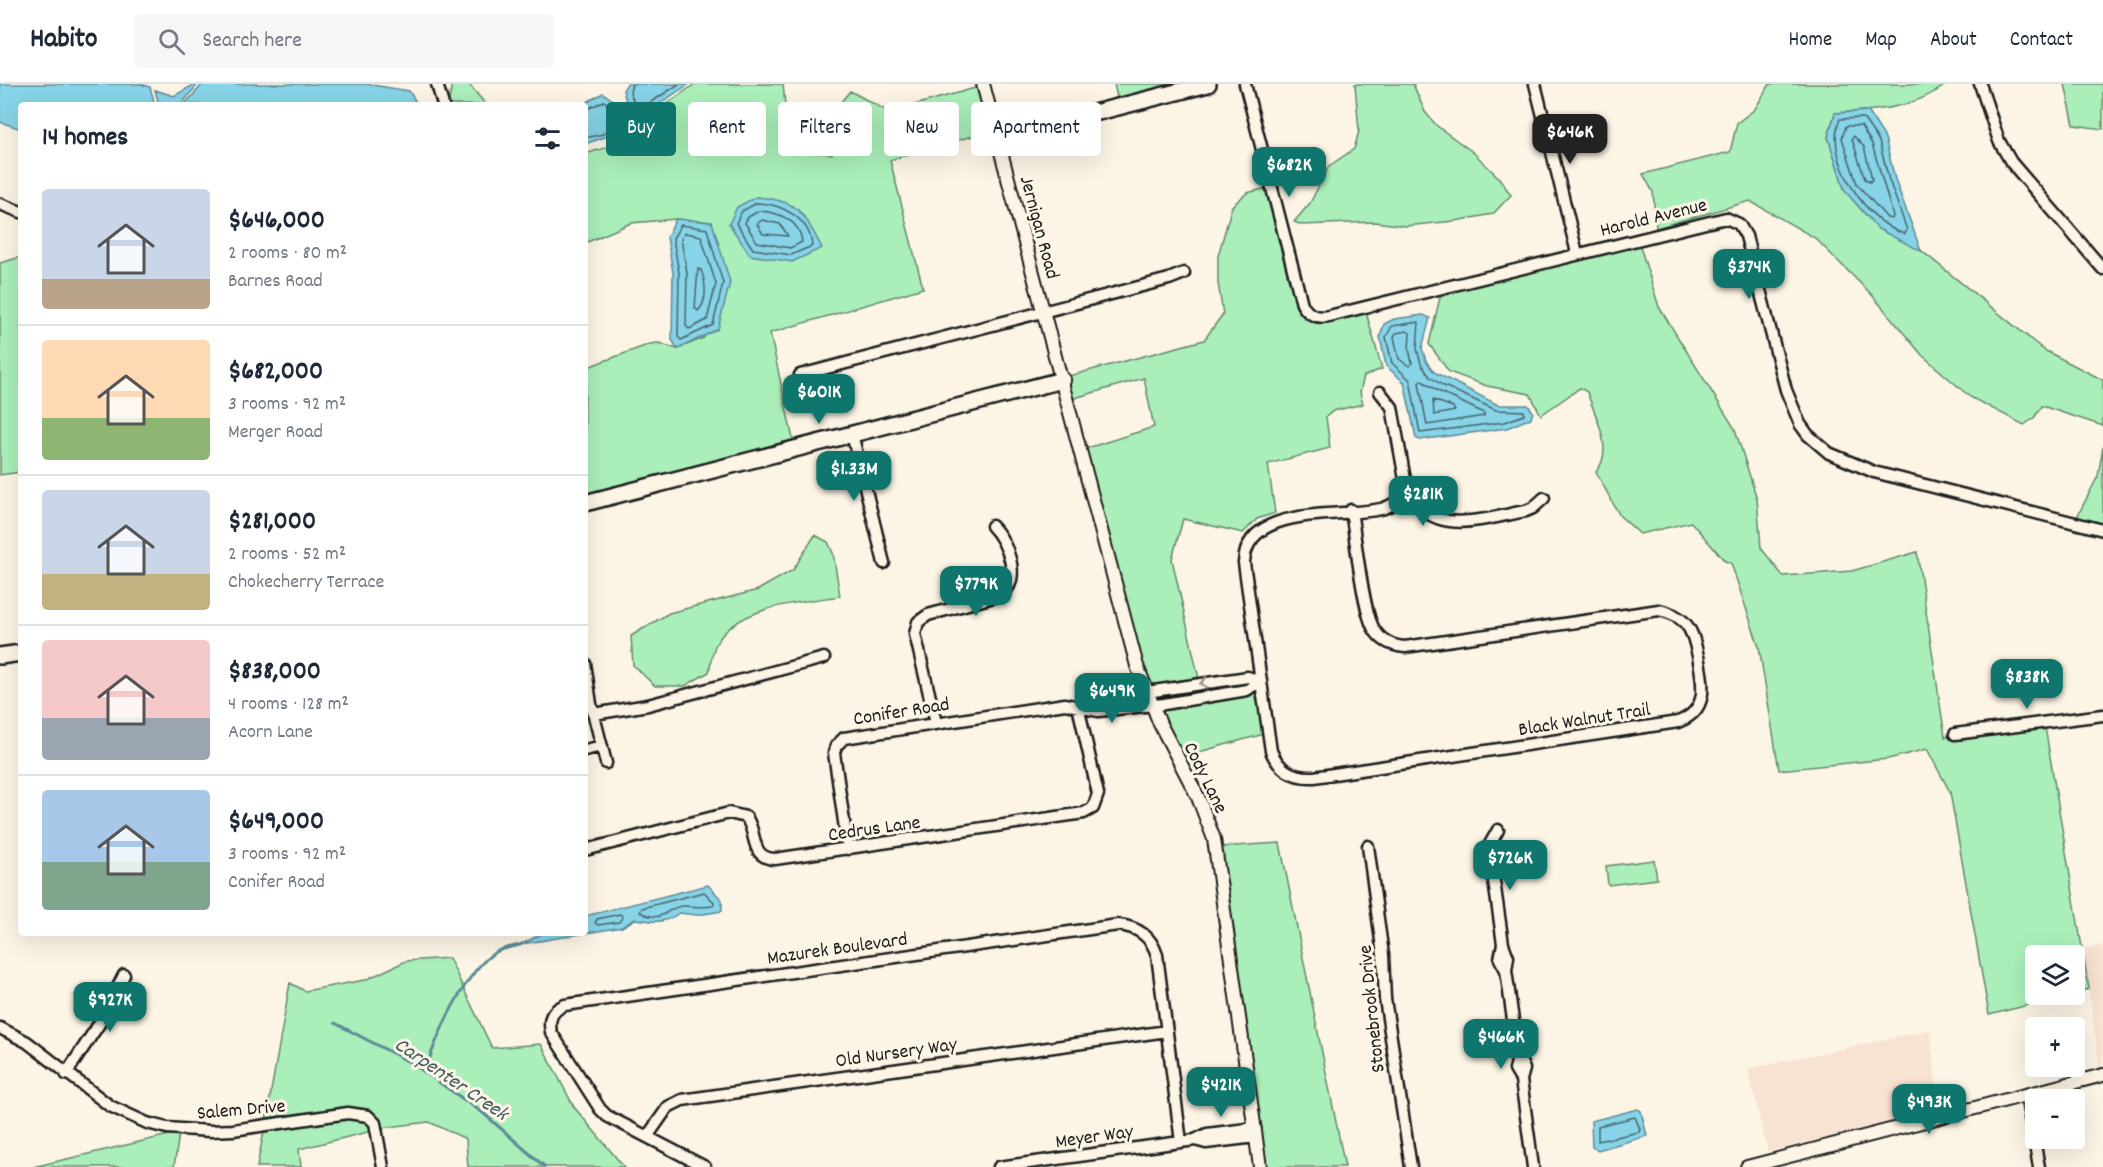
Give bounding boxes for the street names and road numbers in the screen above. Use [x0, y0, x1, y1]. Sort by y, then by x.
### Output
street label: Jernigan Road [1011, 173, 1065, 282]
street label: Harold Avenue [1597, 192, 1710, 246]
street label: Conifer Road [851, 692, 952, 734]
street label: Black Walnut Trail [1517, 697, 1653, 745]
street label: Cody Lane [1175, 738, 1234, 819]
street label: Cedrus Lane [827, 810, 922, 850]
street label: Mazurek Boulevard [765, 926, 909, 974]
street label: Stonebrook Drive [1352, 943, 1394, 1074]
street label: Old Nursery Way [834, 1031, 960, 1076]
street label: Salem Drive [196, 1093, 287, 1129]
street label: Meyer Way [1054, 1119, 1136, 1157]

